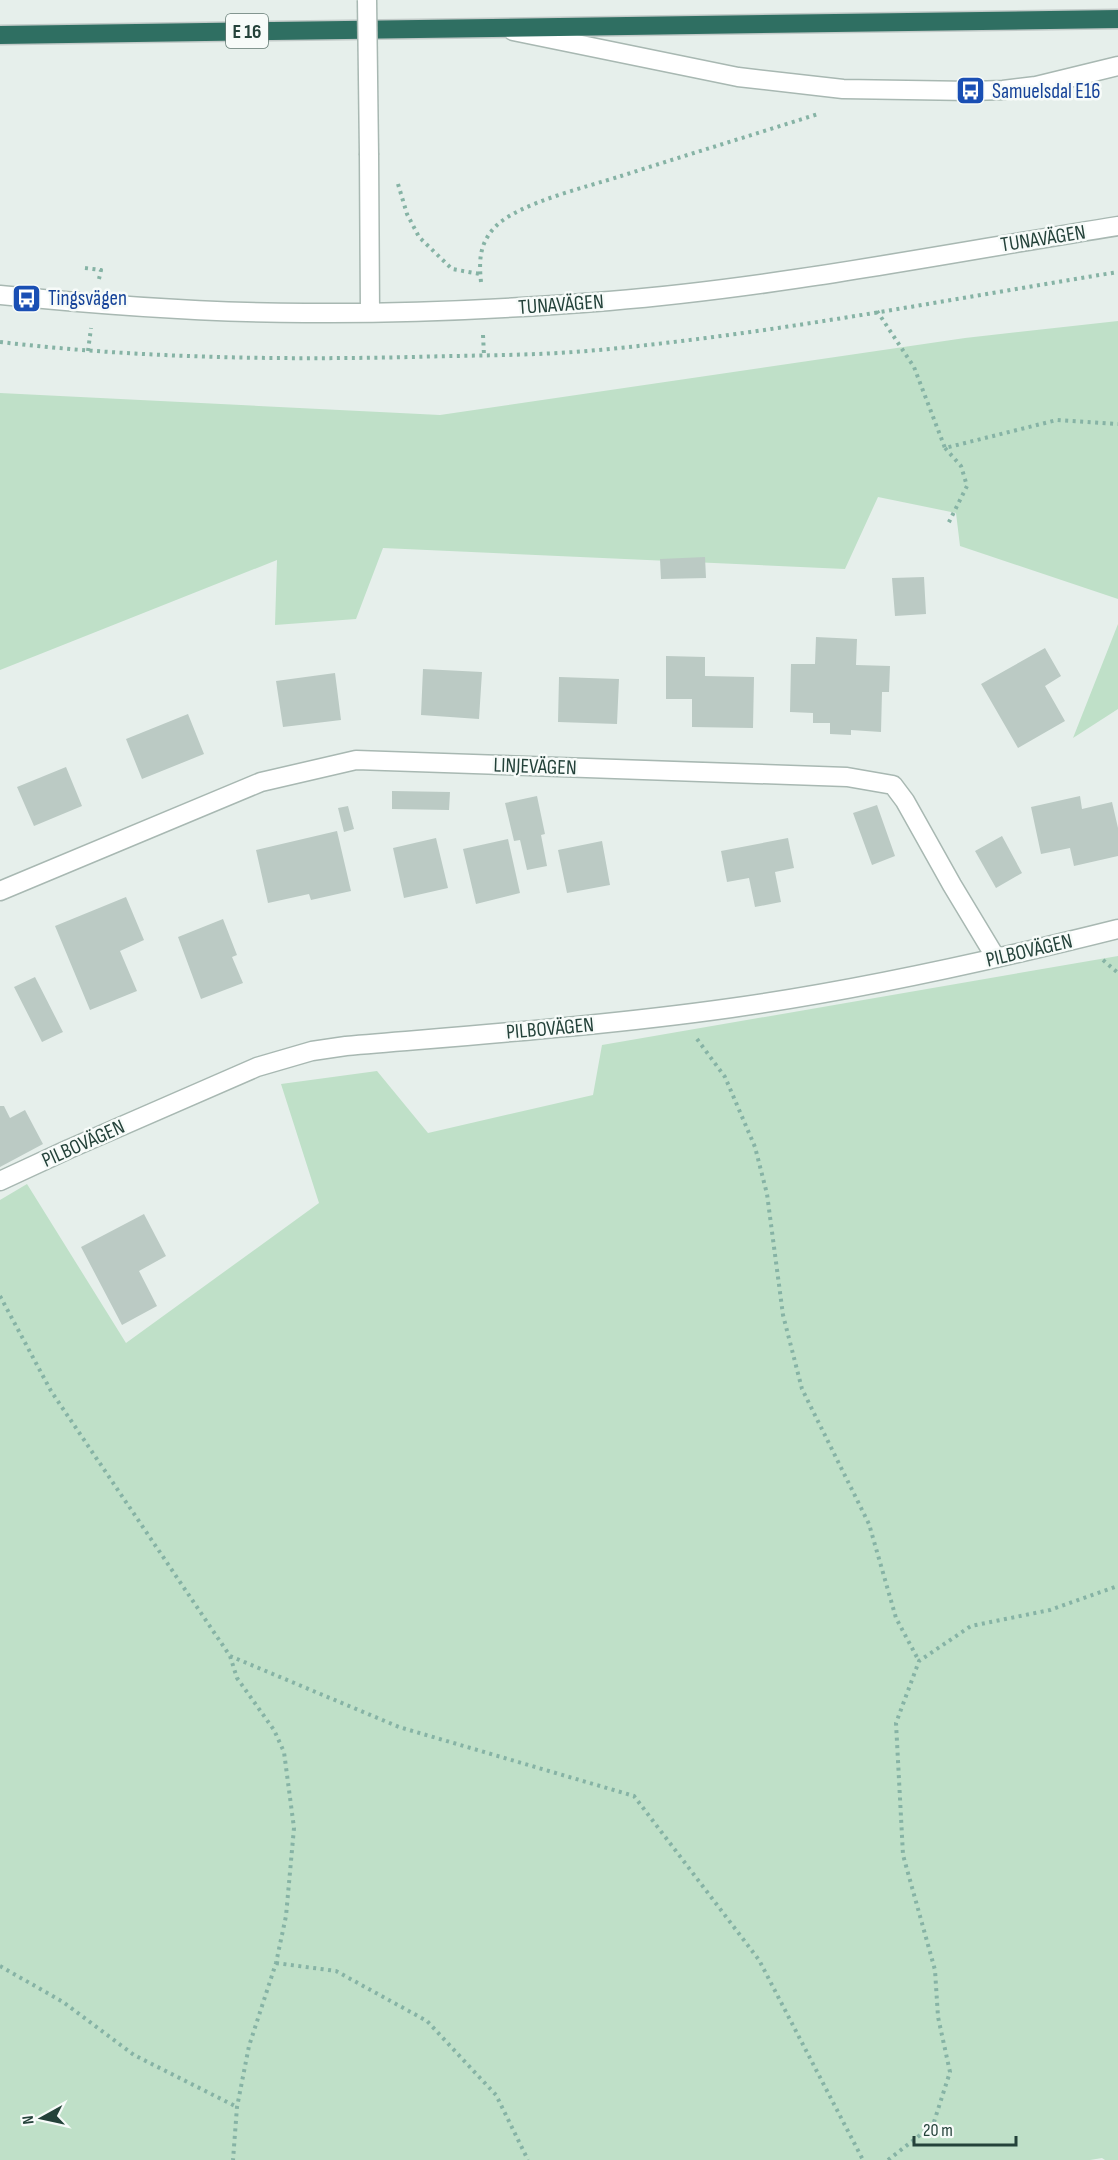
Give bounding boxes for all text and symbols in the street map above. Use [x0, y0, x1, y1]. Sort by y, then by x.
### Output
road number: E 16 [226, 14, 268, 48]
bus stop icon: Samuelsdal E16 [955, 75, 987, 107]
place label: Samuelsdal E16 [992, 79, 1101, 104]
street label: TUNAVÄGEN [999, 219, 1087, 258]
bus stop icon: Tingsvägen [11, 282, 43, 314]
place label: Tingsvägen [48, 286, 127, 311]
street label: TUNAVÄGEN [517, 289, 605, 320]
street label: LINJEVÄGEN [493, 753, 577, 780]
street label: PILBOVÄGEN [983, 928, 1075, 973]
street label: PILBOVÄGEN [505, 1012, 595, 1045]
street label: PILBOVÄGEN [38, 1114, 128, 1173]
north arrow [12, 2088, 72, 2148]
scale bar [914, 2109, 1016, 2147]
text: N [19, 2114, 39, 2125]
text: 20 m [923, 2120, 953, 2141]

